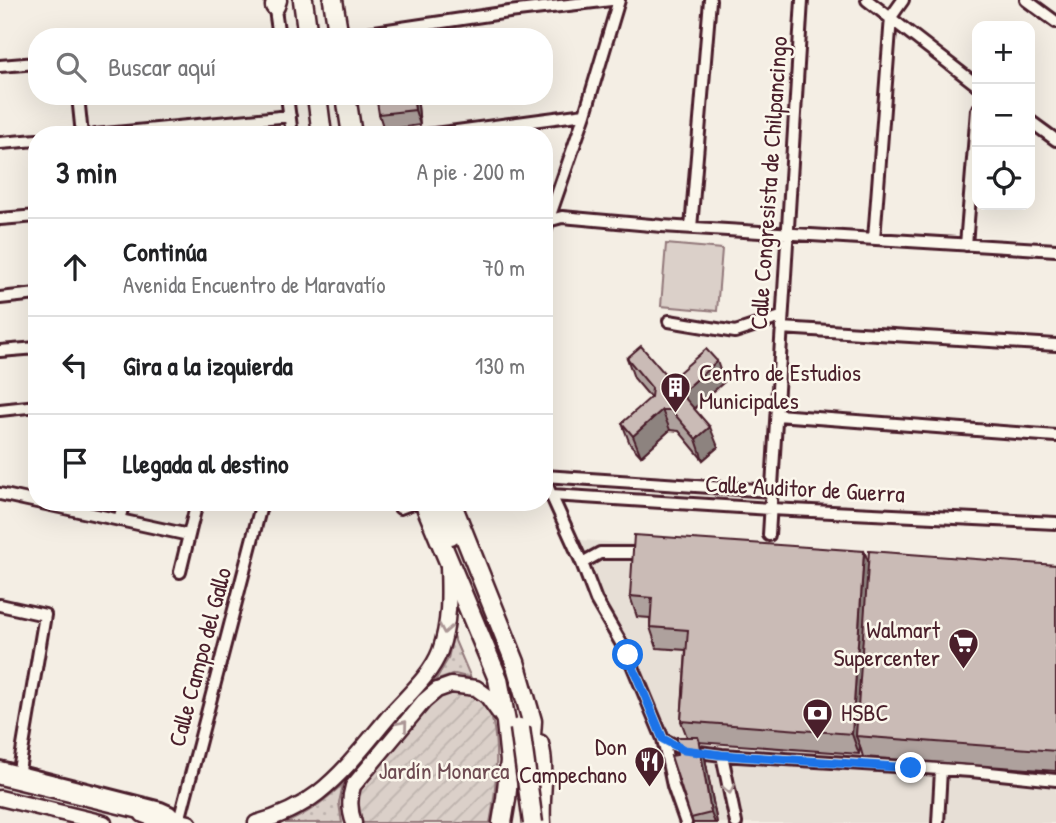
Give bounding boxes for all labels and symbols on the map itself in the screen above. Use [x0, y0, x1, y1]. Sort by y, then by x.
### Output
street label: Calle Congresista de Chilpancingo [742, 35, 794, 331]
place label: Centro de Estudios Municipales [699, 356, 861, 416]
building icon: Centro de Estudios Municipales [659, 370, 693, 414]
street label: Calle Auditor de Guerra [704, 467, 906, 509]
street label: Calle Campo del Gallo [160, 563, 238, 750]
place label: Walmart Supercenter [834, 613, 941, 673]
one-way arrow [438, 623, 453, 635]
supermarket icon: Walmart Supercenter [946, 627, 980, 671]
route start [612, 639, 643, 670]
bank icon: HSBC [801, 696, 835, 740]
place label: HSBC [841, 696, 889, 728]
one-way arrow [395, 721, 408, 733]
place label: Don Campechano [519, 730, 627, 790]
restaurant icon: Don Campechano [633, 744, 667, 788]
route end [895, 752, 926, 783]
park label: Jardín Monarca [379, 754, 509, 786]
one-way arrow [720, 783, 735, 795]

